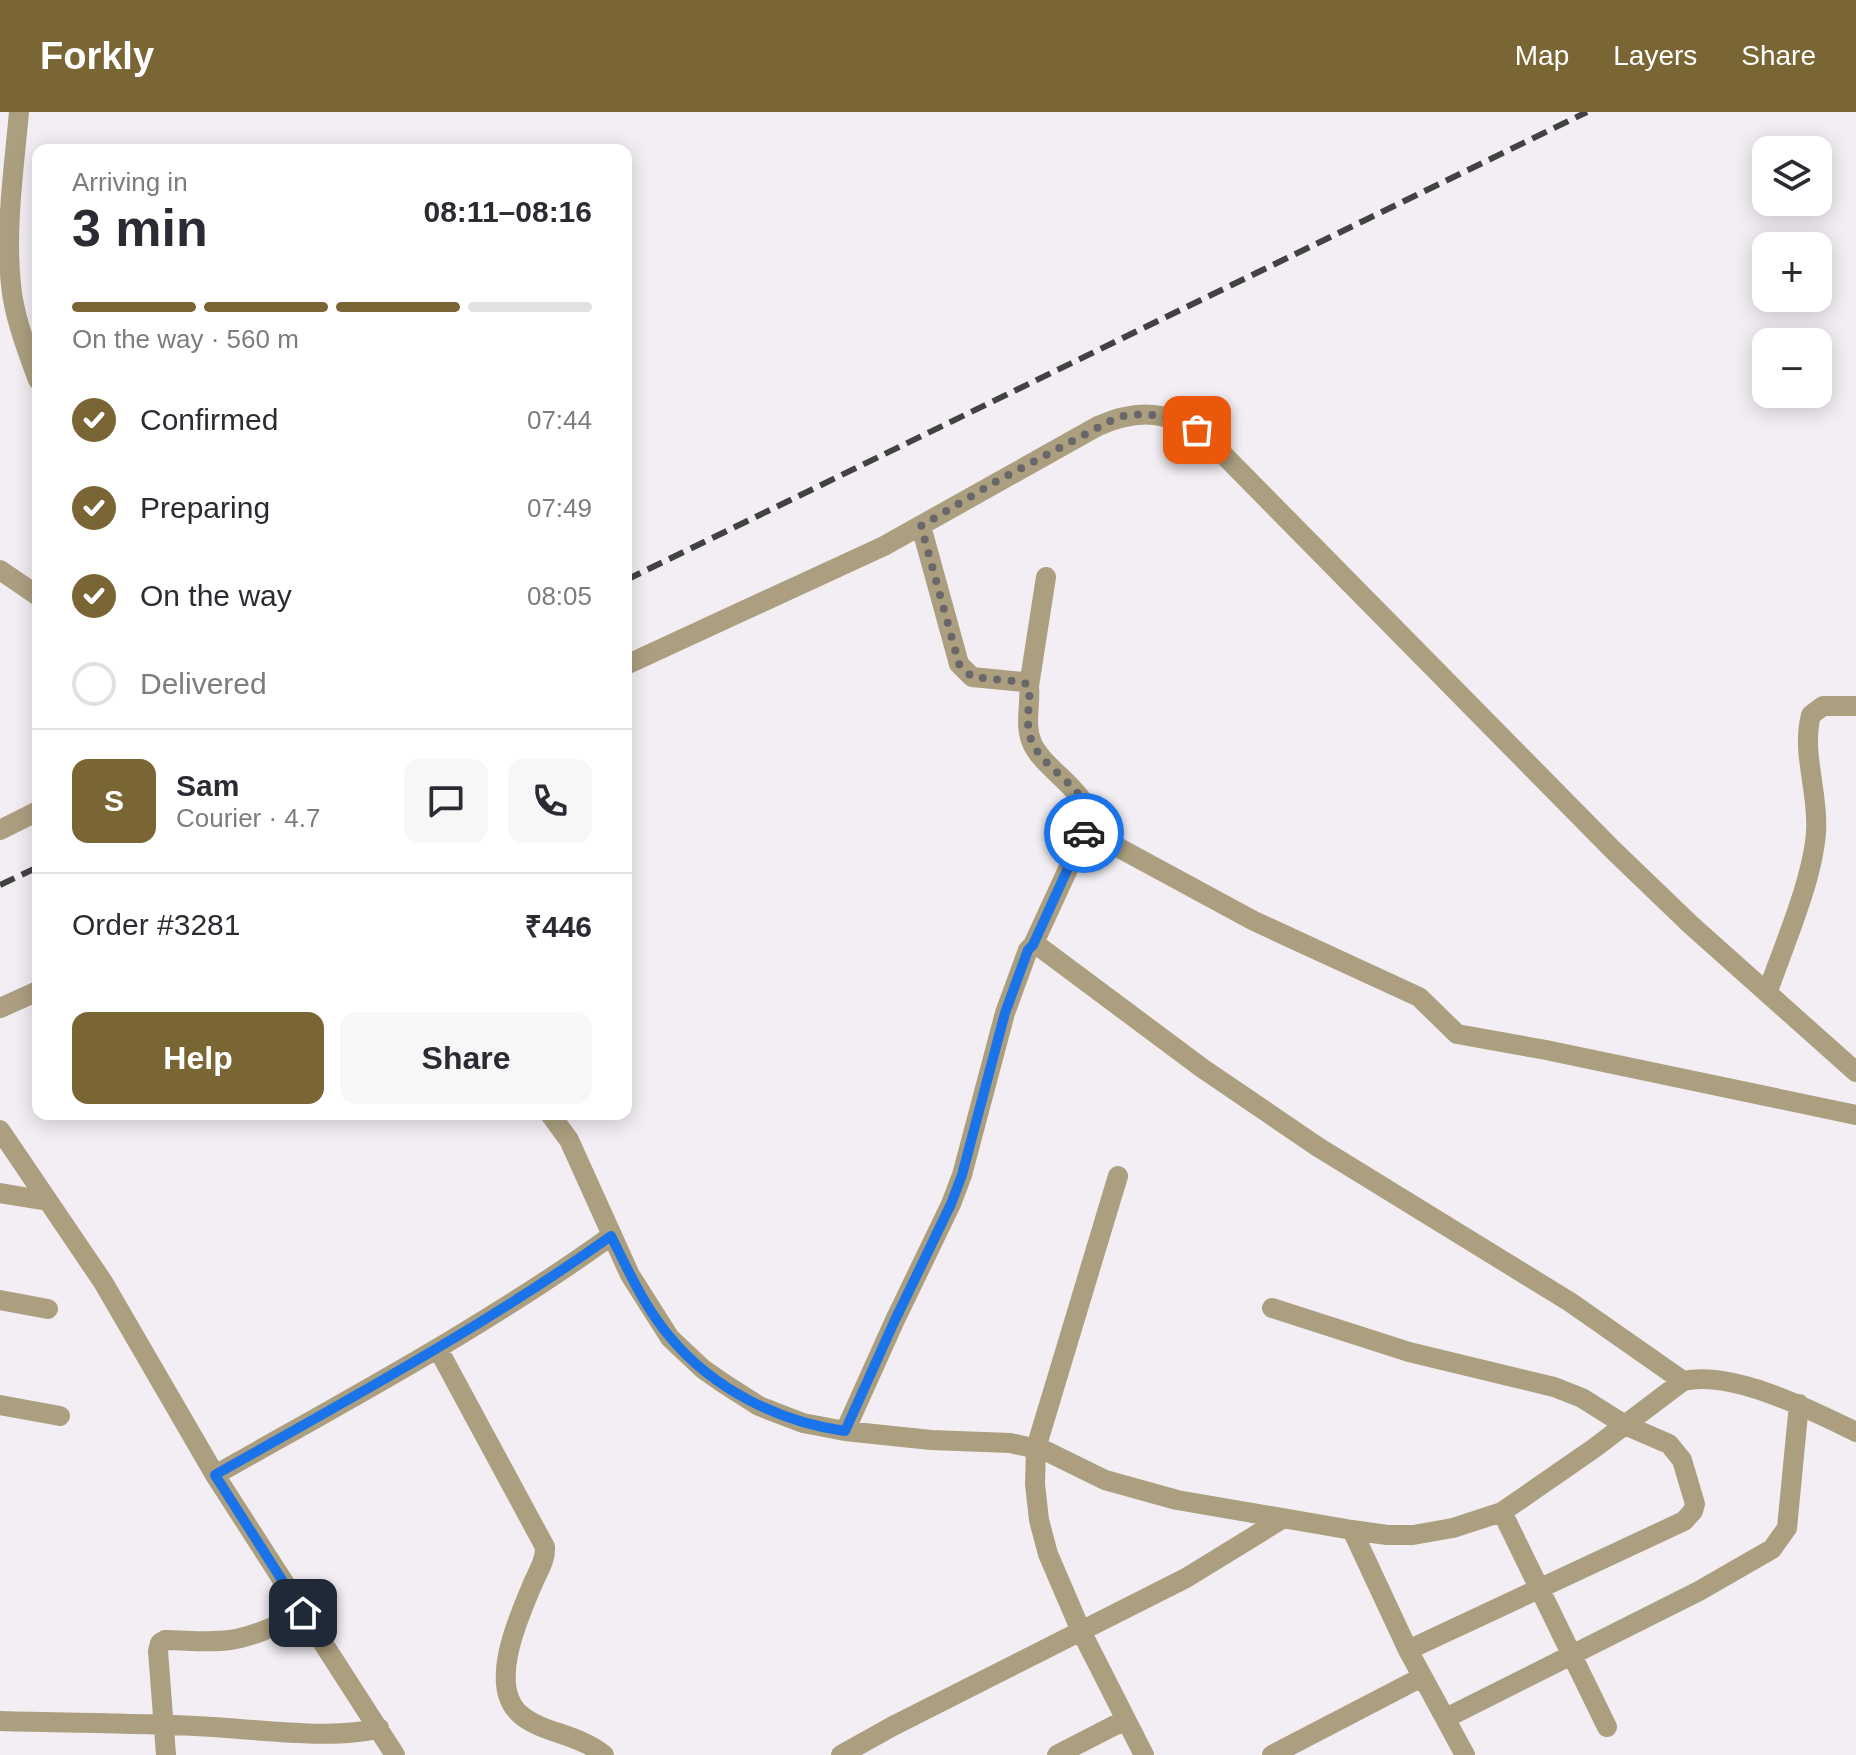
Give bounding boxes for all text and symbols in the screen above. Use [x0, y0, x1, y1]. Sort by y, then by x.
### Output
text: Forkly [40, 35, 154, 77]
text: Map [1515, 40, 1569, 71]
text: Layers [1613, 40, 1697, 71]
text: Share [1741, 40, 1816, 71]
map controls [1752, 136, 1832, 408]
button: layers [1752, 136, 1832, 216]
text: Arriving in [72, 167, 188, 197]
text: 08:11–08:16 [424, 195, 592, 228]
text: 3 min [72, 199, 208, 257]
button: + [1752, 232, 1832, 312]
text: On the way · 560 m [72, 324, 299, 354]
button: − [1752, 328, 1832, 408]
pin [1163, 396, 1231, 464]
icon: check [72, 398, 116, 442]
text: Confirmed [140, 403, 278, 436]
text: 07:44 [527, 405, 592, 435]
icon: bag [1175, 408, 1219, 452]
icon: check [72, 486, 116, 530]
text: Preparing [140, 491, 270, 524]
text: 07:49 [527, 493, 592, 523]
icon: check [72, 574, 116, 618]
text: On the way [140, 579, 292, 612]
text: 08:05 [527, 581, 592, 611]
text: Delivered [140, 667, 267, 700]
button: chat [404, 759, 488, 843]
button: phone [508, 759, 592, 843]
text: Sam [176, 769, 239, 802]
text: S [104, 784, 124, 817]
courier [1044, 793, 1124, 873]
text: Courier · 4.7 [176, 803, 321, 833]
icon: car [1062, 811, 1106, 855]
text: Order #3281 [72, 908, 240, 941]
text: ₹446 [525, 910, 592, 943]
button: Help [72, 1012, 324, 1104]
button: Share [340, 1012, 592, 1104]
pin [269, 1579, 337, 1647]
icon: home [281, 1591, 325, 1635]

